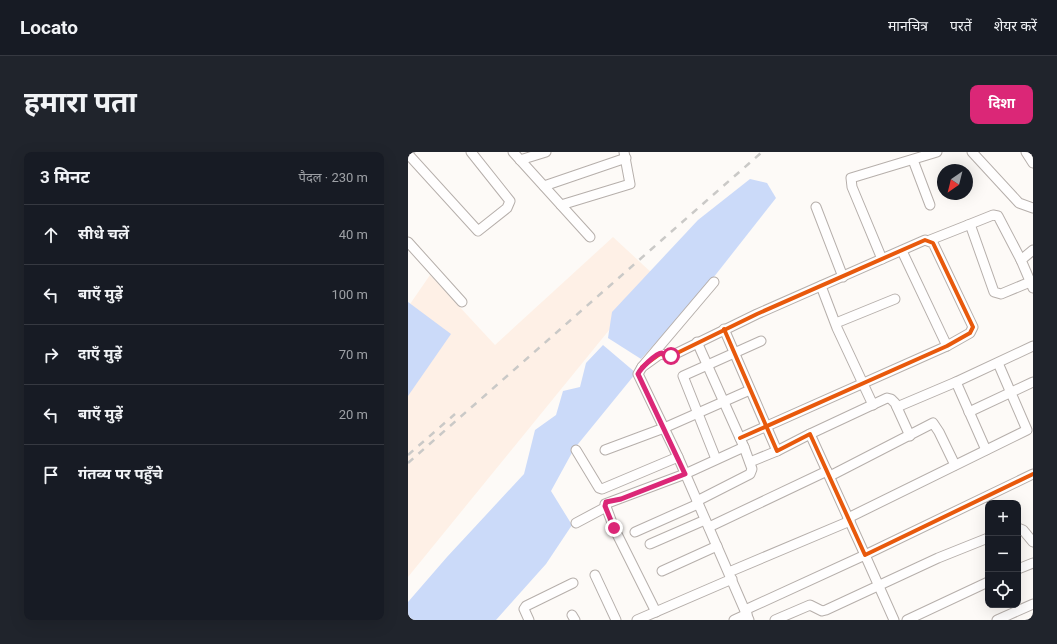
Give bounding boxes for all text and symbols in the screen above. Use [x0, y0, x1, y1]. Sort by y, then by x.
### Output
text: Locato [20, 16, 78, 39]
text: मानचित्र [888, 18, 928, 34]
text: परतें [950, 18, 972, 34]
text: शेयर करें [994, 18, 1037, 34]
button: दिशा [970, 85, 1033, 124]
text: हमारा पता [24, 86, 137, 119]
north arrow [937, 164, 973, 200]
text: 3 मिनट [40, 167, 90, 187]
text: पैदल · 230 m [299, 170, 368, 185]
icon: ahead [40, 224, 62, 246]
text: सीधे चलें [78, 225, 129, 243]
text: 40 m [339, 227, 368, 242]
icon: left [40, 284, 62, 306]
text: बाएँ मुड़ें [78, 285, 123, 303]
text: 100 m [331, 287, 368, 302]
icon: right [40, 344, 62, 366]
text: दाएँ मुड़ें [78, 345, 122, 363]
text: 70 m [339, 347, 368, 362]
route start [662, 347, 680, 365]
icon: left [40, 404, 62, 426]
text: बाएँ मुड़ें [78, 405, 123, 423]
text: 20 m [339, 407, 368, 422]
icon: arrive [40, 464, 62, 486]
text: गंतव्य पर पहुँचे [78, 465, 163, 483]
map controls [985, 500, 1021, 608]
button: + [985, 500, 1021, 536]
route end [605, 519, 623, 537]
button: − [985, 536, 1021, 572]
button: locate [985, 572, 1021, 608]

